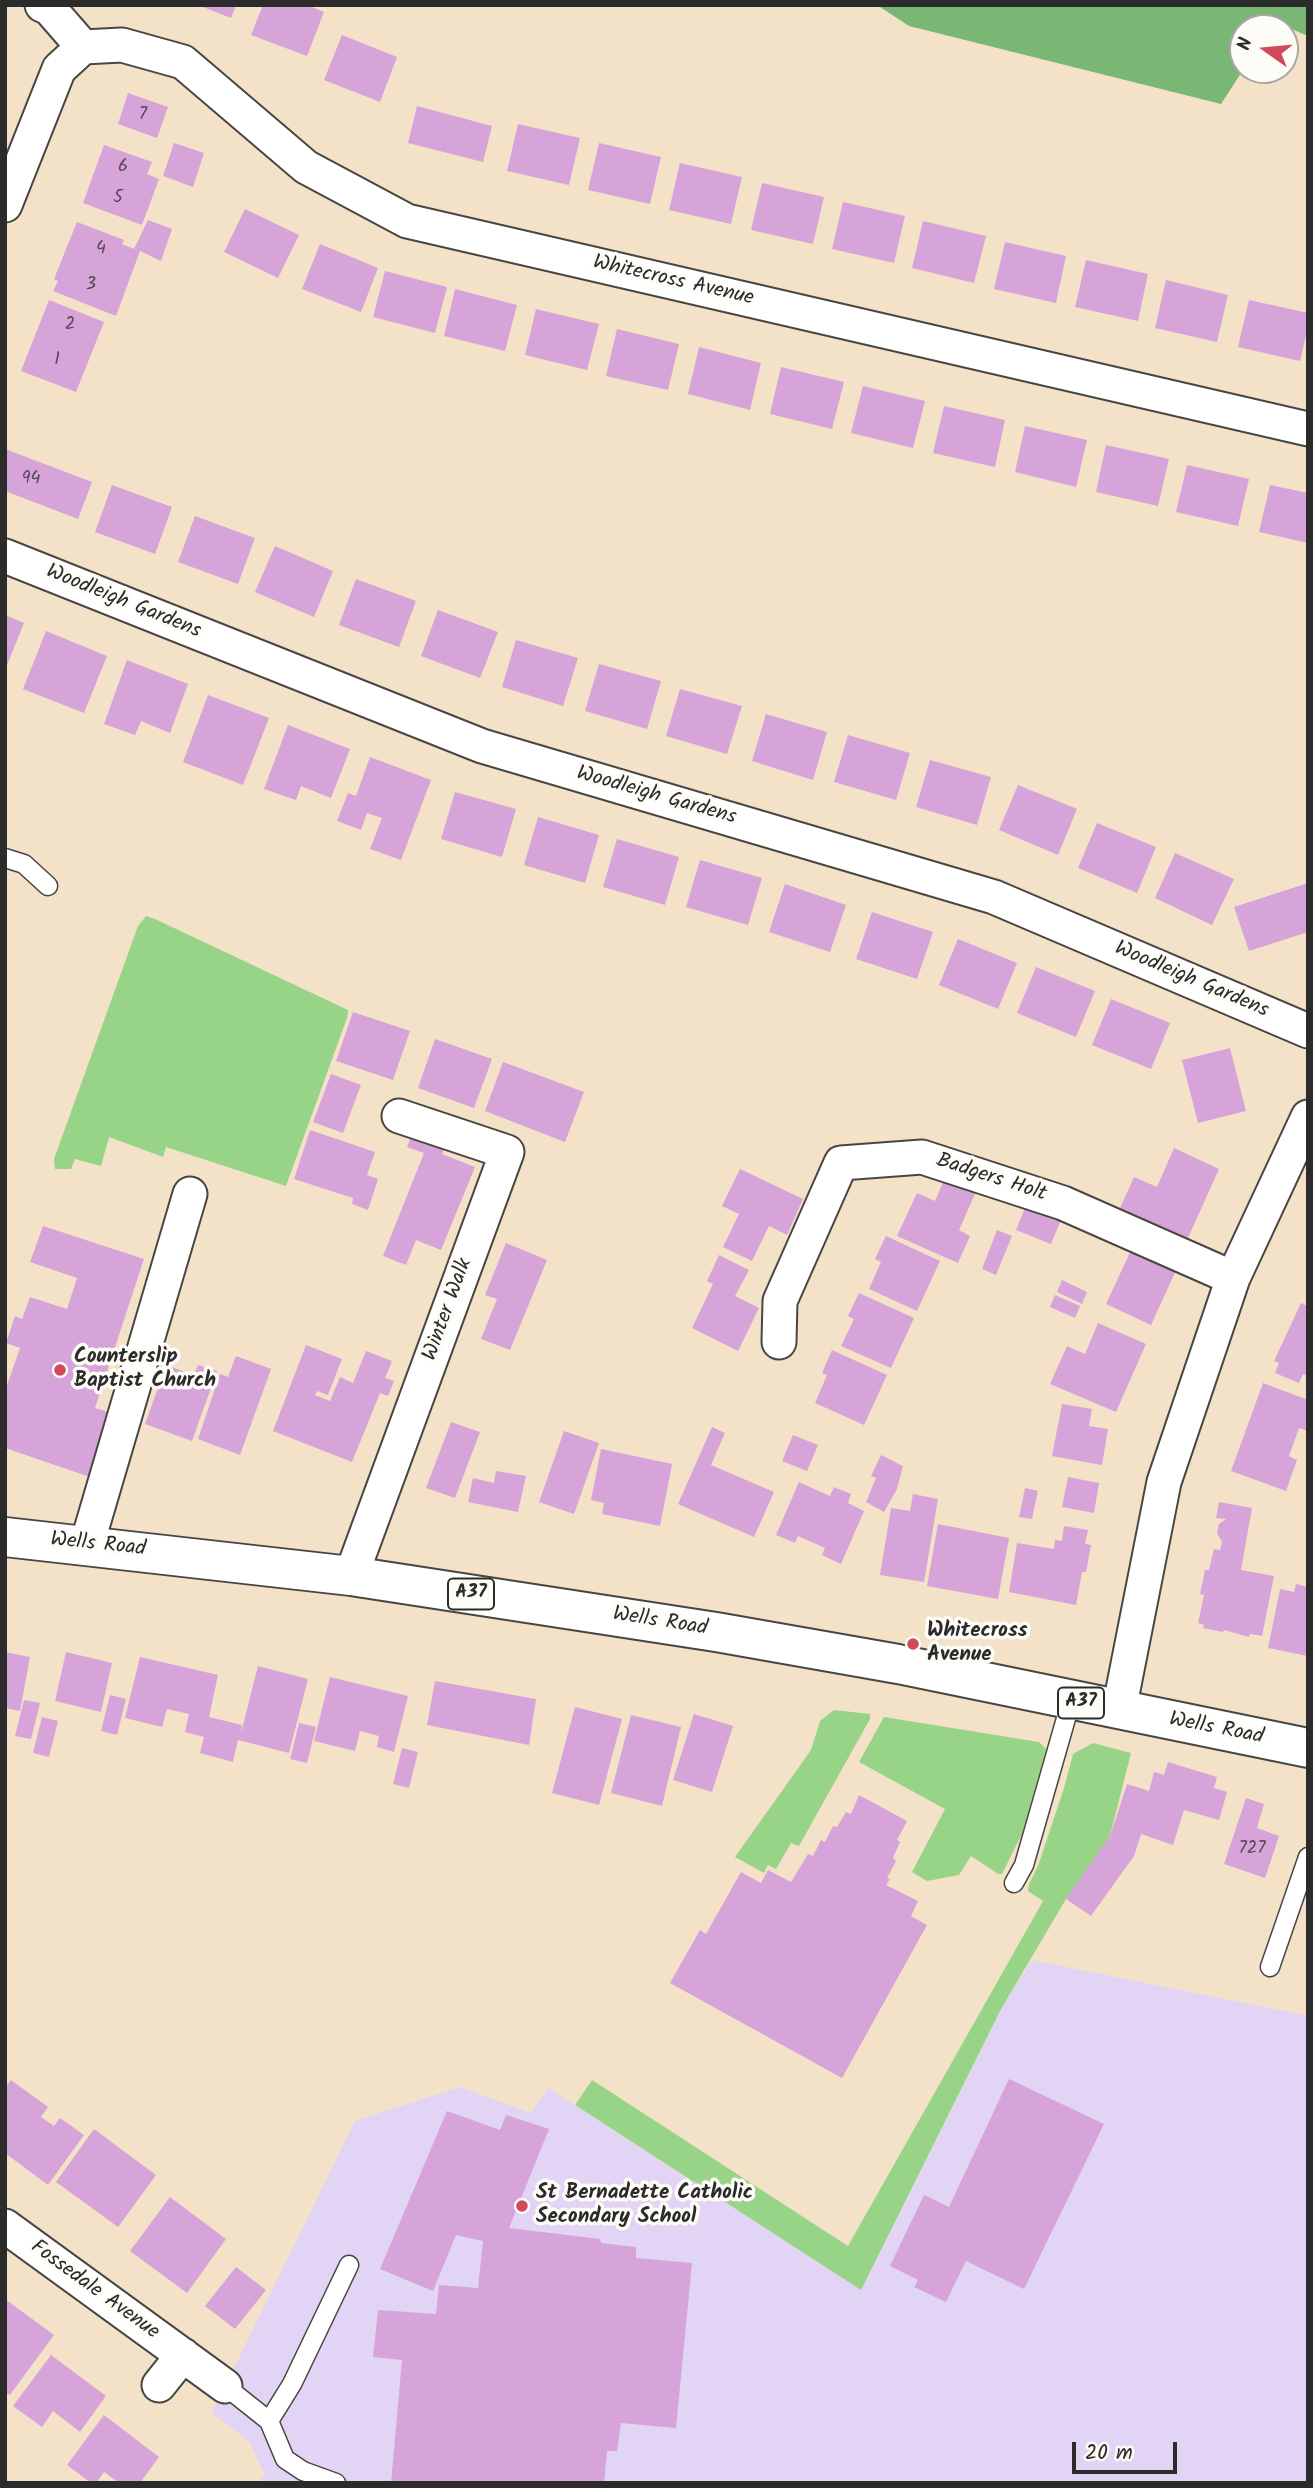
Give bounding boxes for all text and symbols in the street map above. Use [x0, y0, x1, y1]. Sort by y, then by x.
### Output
north arrow [1229, 14, 1299, 84]
text: N [1230, 34, 1262, 54]
house number: 7 [139, 105, 147, 127]
house number: 6 [118, 157, 128, 179]
house number: 5 [113, 188, 123, 210]
house number: 4 [96, 239, 106, 261]
street label: Whitecross Avenue [590, 251, 756, 313]
house number: 3 [86, 275, 96, 297]
house number: 2 [65, 315, 75, 337]
house number: 1 [54, 350, 60, 372]
house number: 94 [22, 469, 40, 491]
street label: Woodleigh Gardens [42, 560, 204, 646]
street label: Woodleigh Gardens [573, 762, 739, 832]
street label: Woodleigh Gardens [1110, 937, 1272, 1025]
street label: Badgers Holt [933, 1149, 1049, 1209]
street label: Winter Walk [419, 1255, 479, 1365]
place label: Counterslip Baptist Church [74, 1345, 216, 1395]
marker: Counterslip Baptist Church [52, 1362, 68, 1378]
street label: Wells Road [49, 1528, 147, 1564]
road number: A37 [448, 1578, 494, 1610]
street label: Wells Road [611, 1603, 709, 1643]
place label: Whitecross Avenue [927, 1619, 1028, 1669]
marker: Whitecross Avenue [905, 1636, 921, 1652]
road number: A37 [1058, 1688, 1104, 1718]
street label: Wells Road [1167, 1709, 1265, 1751]
house number: 727 [1238, 1839, 1266, 1861]
place label: St Bernadette Catholic Secondary School [536, 2181, 753, 2231]
marker: St Bernadette Catholic Secondary School [514, 2198, 530, 2214]
street label: Fossedale Avenue [25, 2236, 163, 2346]
scale bar [1075, 2428, 1180, 2472]
text: 20 m [1085, 2437, 1133, 2470]

